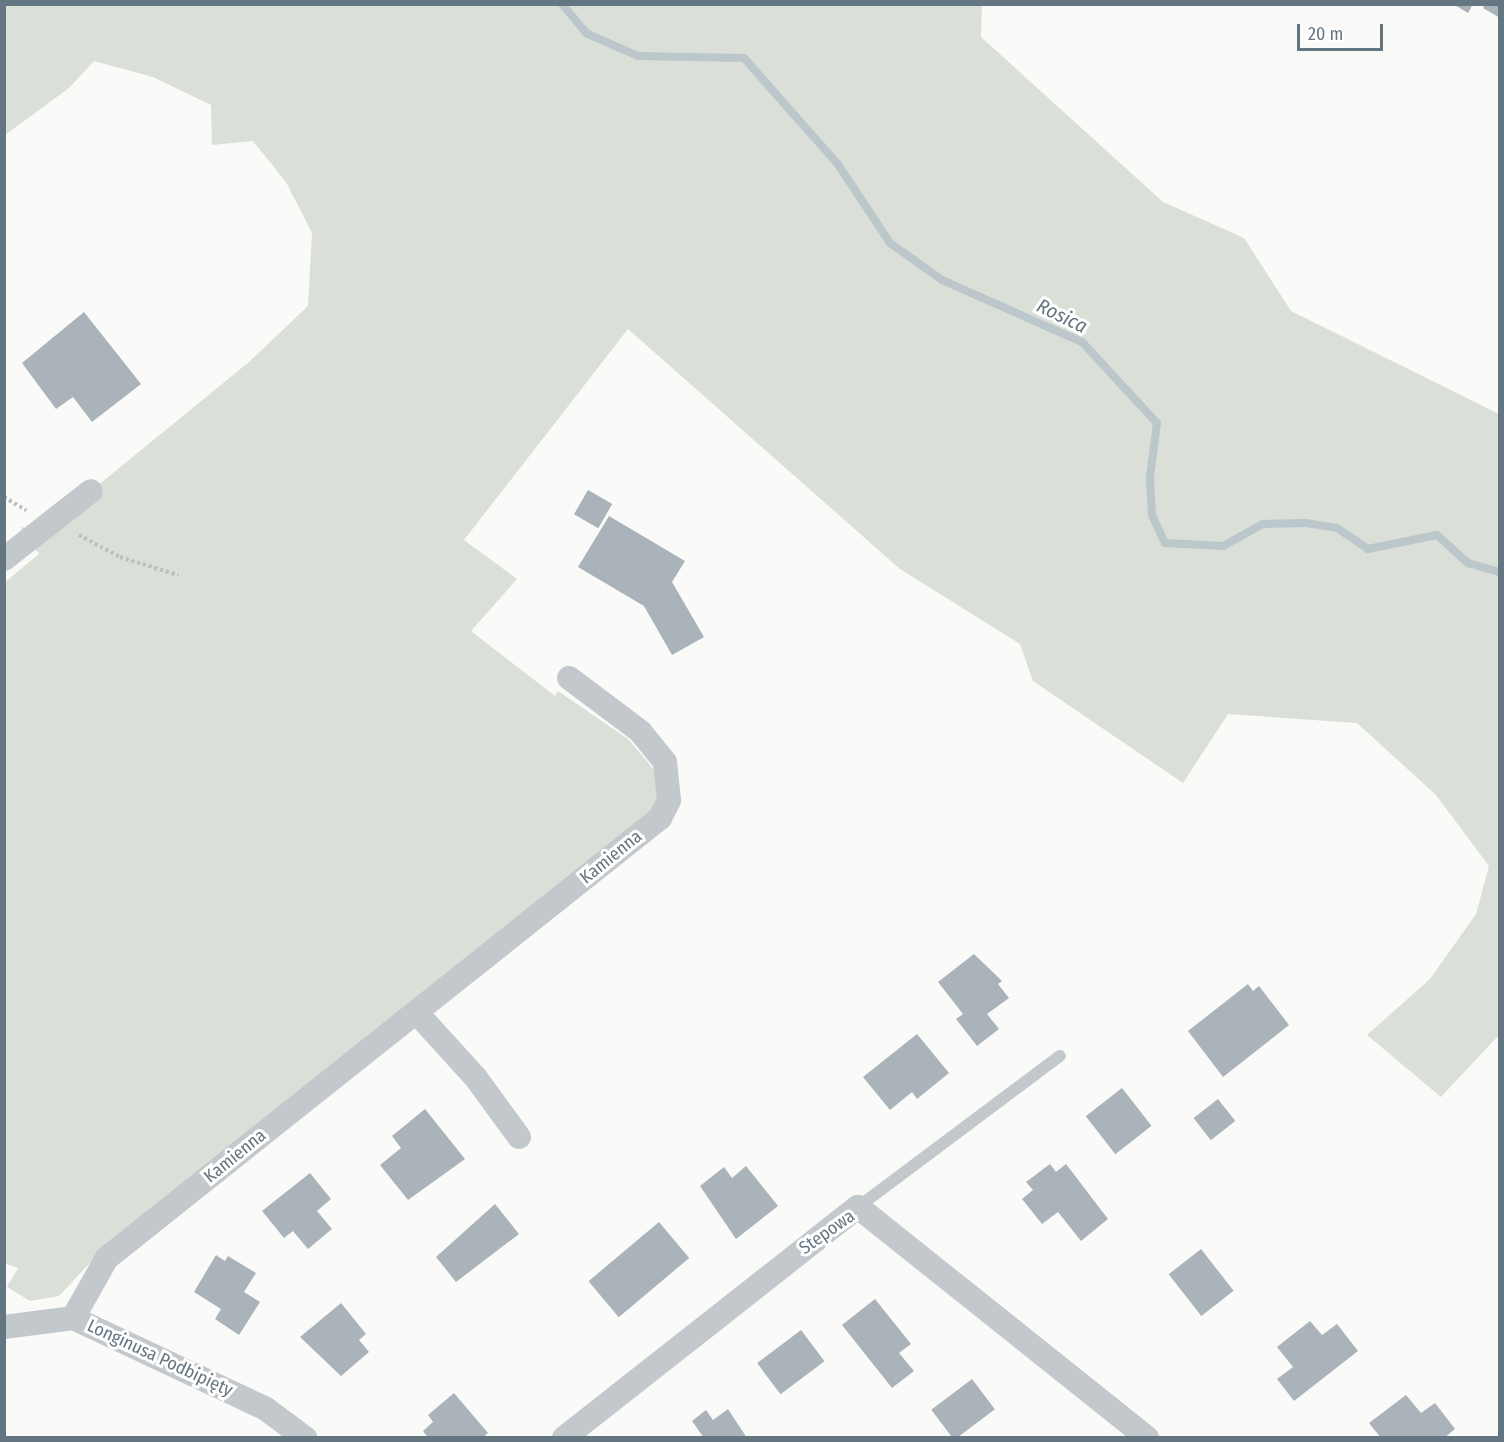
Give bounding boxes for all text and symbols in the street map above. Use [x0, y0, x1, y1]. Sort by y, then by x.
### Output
scale bar [1300, 12, 1386, 50]
text: 20 m [1308, 23, 1343, 45]
water label: Rosica [1033, 294, 1091, 338]
street label: Kamienna [576, 826, 646, 888]
street label: Kamienna [200, 1125, 270, 1187]
street label: Stepowa [795, 1205, 859, 1259]
street label: Longinusa Podbipięty [84, 1315, 236, 1401]

